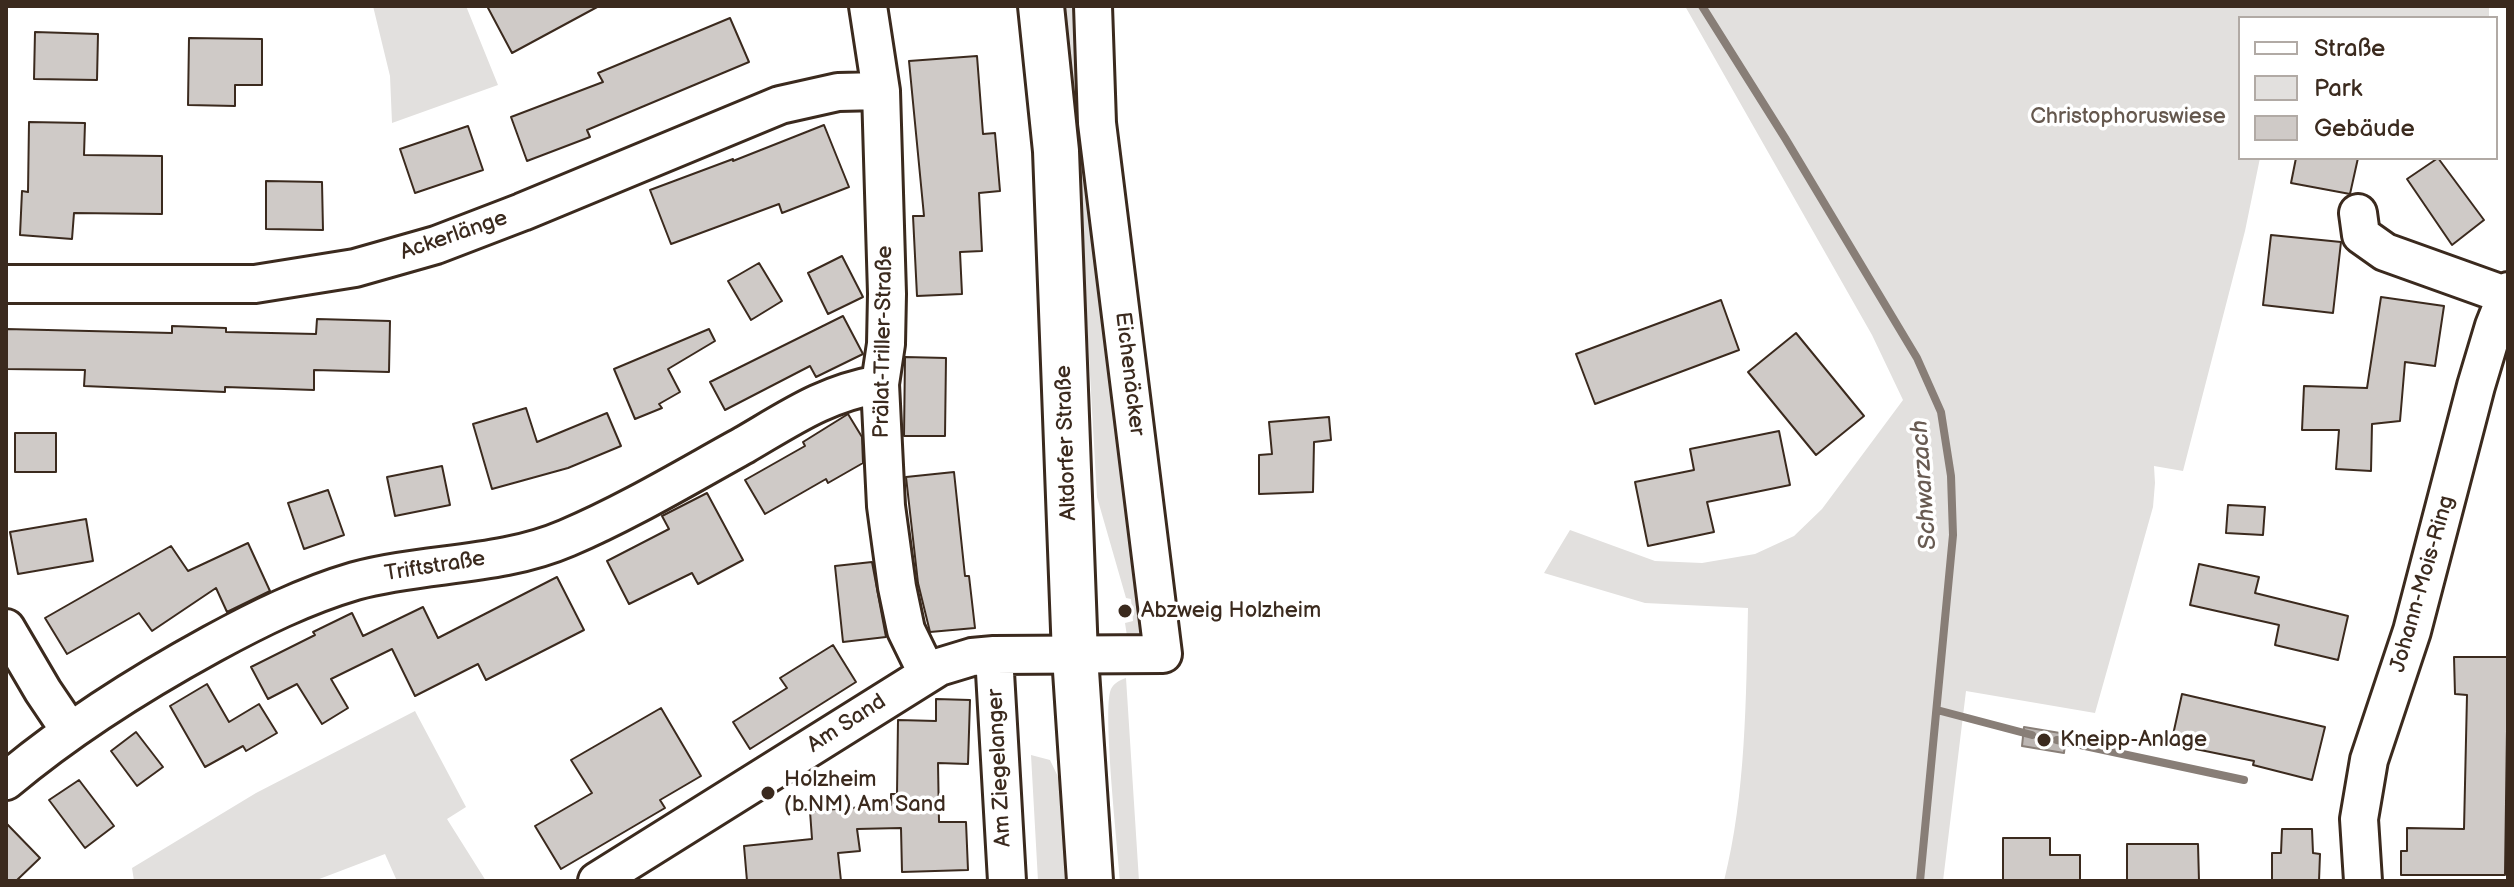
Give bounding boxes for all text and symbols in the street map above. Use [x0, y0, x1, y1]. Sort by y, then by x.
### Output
legend [2238, 16, 2498, 160]
text: Straße [2314, 34, 2385, 63]
text: Park [2314, 74, 2362, 103]
park label: Christophoruswiese [2030, 104, 2226, 130]
text: Gebäude [2314, 114, 2415, 143]
street label: Ackerlänge [397, 205, 511, 267]
street label: Prälat-Triller-Straße [869, 245, 899, 439]
street label: Eichenäcker [1108, 311, 1150, 437]
street label: Altdorfer Straße [1051, 365, 1083, 521]
water label: Schwarzach [1906, 419, 1944, 551]
street label: Johann-Mois-Ring [2385, 493, 2461, 675]
street label: Triftstraße [383, 546, 487, 588]
place label: Abzweig Holzheim [1141, 598, 1321, 624]
marker: Abzweig Holzheim [1116, 602, 1134, 620]
street label: Am Ziegelanger [983, 688, 1017, 848]
street label: Am Sand [803, 689, 891, 759]
place label: Kneipp-Anlage [2060, 727, 2207, 753]
marker: Kneipp-Anlage [2035, 731, 2053, 749]
place label: Holzheim (b.NM) Am Sand [784, 767, 946, 818]
marker: Holzheim (b.NM) Am Sand [759, 784, 777, 802]

